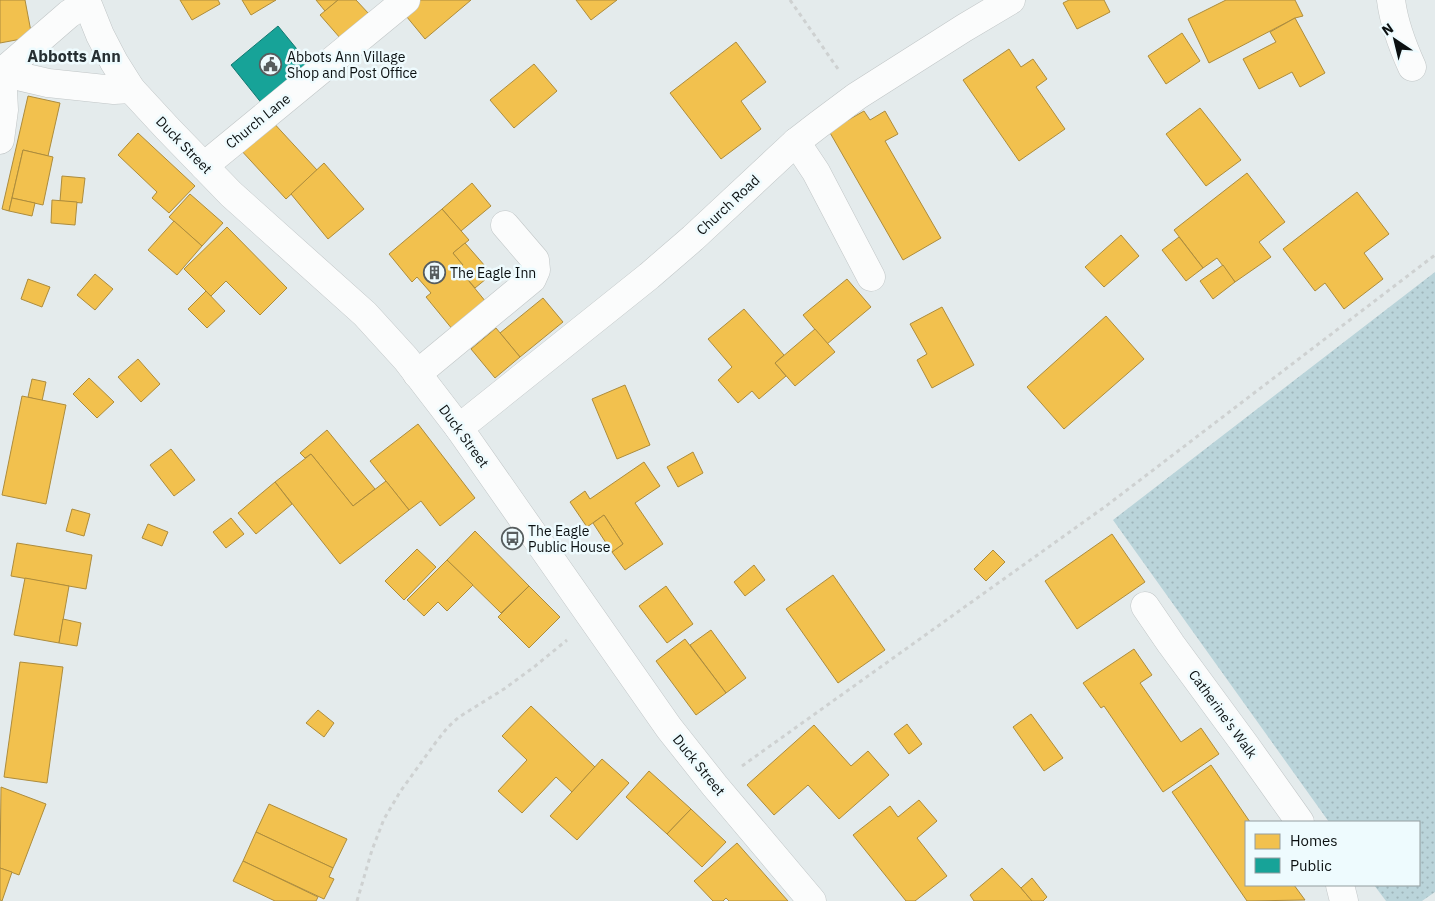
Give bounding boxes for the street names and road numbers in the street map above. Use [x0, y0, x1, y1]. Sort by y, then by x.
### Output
street label: Church Lane [222, 89, 294, 153]
street label: Duck Street [152, 112, 216, 178]
street label: Church Road [693, 171, 763, 239]
street label: Duck Street [435, 401, 493, 471]
street label: Catherine's Walk [1185, 666, 1262, 762]
street label: Duck Street [669, 731, 729, 799]

